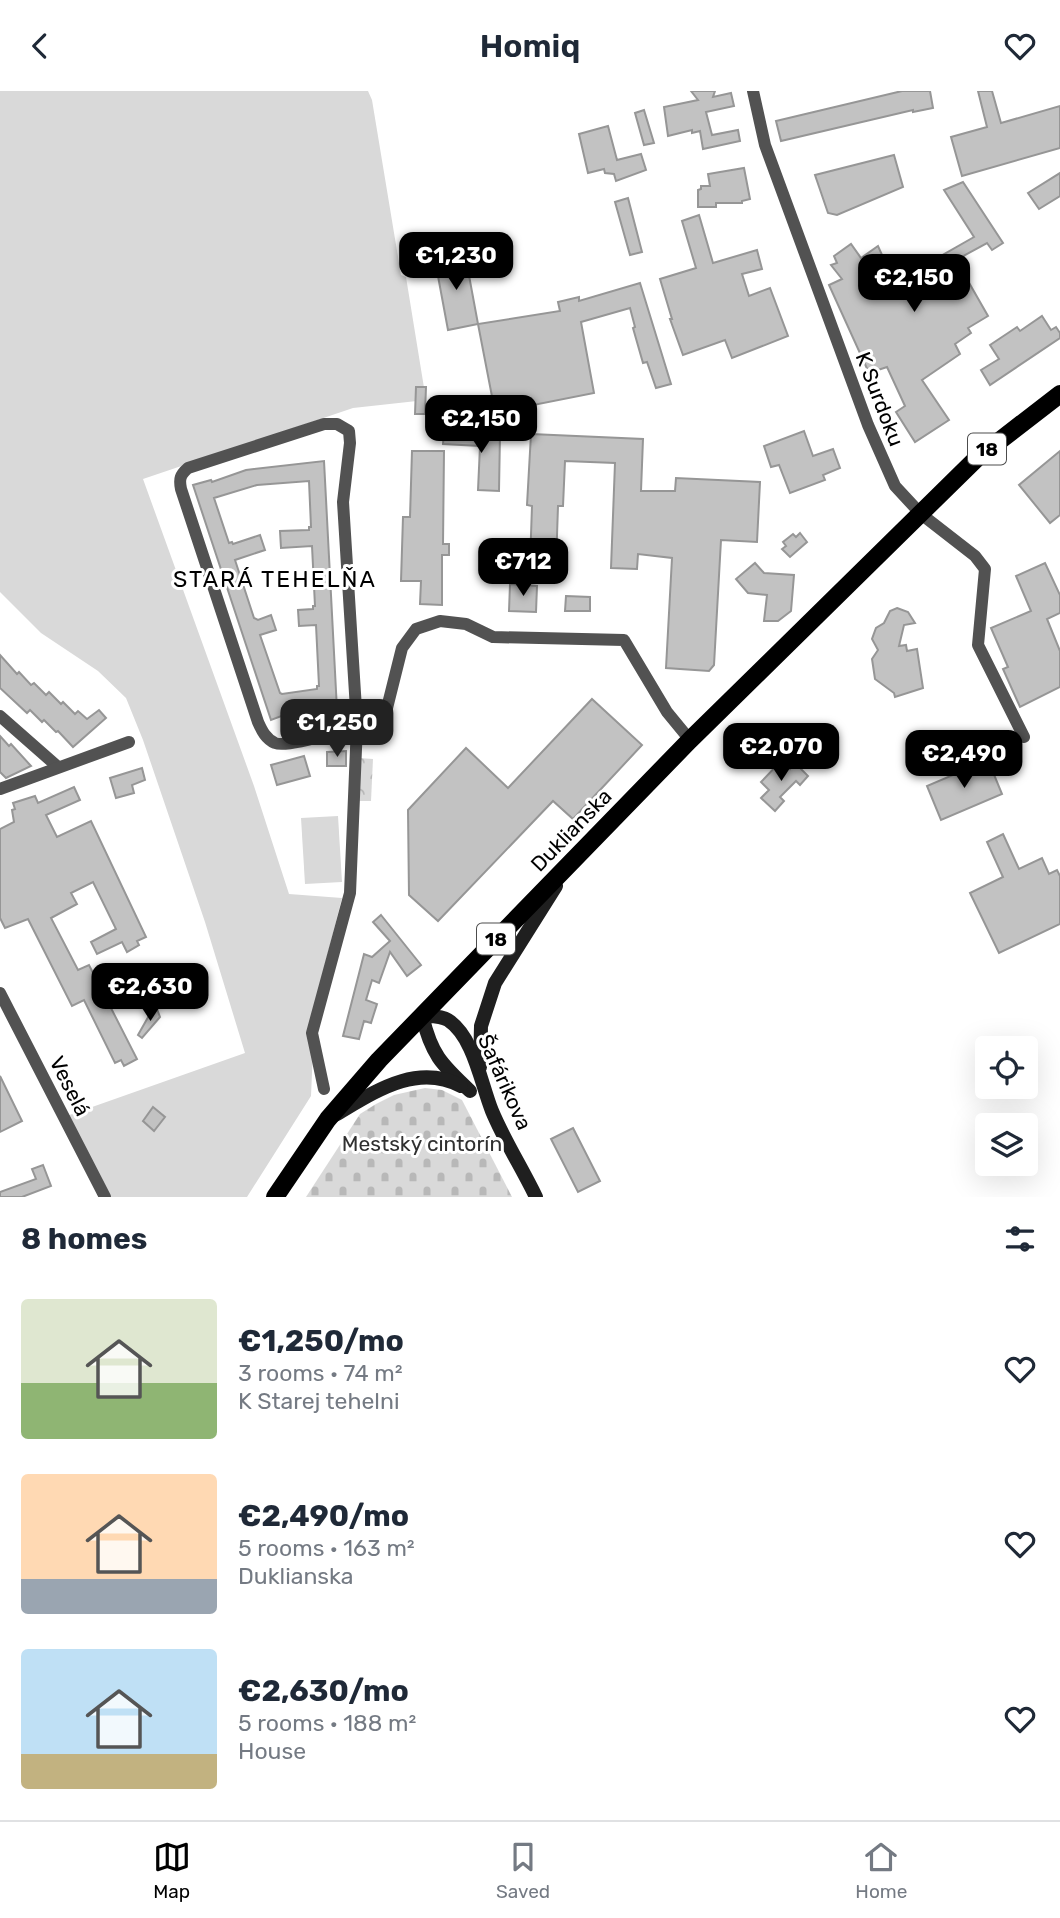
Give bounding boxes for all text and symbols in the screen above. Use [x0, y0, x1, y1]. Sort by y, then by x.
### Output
icon: back [21, 27, 59, 65]
text: Homiq [480, 27, 580, 65]
icon: heart [1001, 27, 1039, 65]
pin: €1,230 [399, 233, 513, 292]
text: €1,230 [415, 241, 497, 269]
pin: €2,150 [857, 255, 971, 314]
text: €2,150 [874, 263, 954, 291]
street label: K Surdoku [851, 348, 909, 450]
pin: €2,150 [424, 395, 538, 455]
text: €2,150 [441, 404, 521, 432]
road number: 18 [968, 433, 1006, 465]
pin: €712 [482, 539, 564, 598]
text: €712 [494, 547, 552, 575]
district label: STARÁ TEHELŇA [173, 565, 377, 593]
pin: €1,250 [280, 699, 394, 759]
text: €1,250 [296, 708, 378, 736]
pin: €2,070 [724, 723, 838, 783]
pin: €2,490 [907, 731, 1021, 790]
text: €2,070 [739, 732, 823, 760]
text: €2,490 [921, 739, 1007, 767]
street label: Duklianska [525, 783, 617, 877]
road number: 18 [477, 923, 515, 954]
pin: €2,630 [93, 963, 207, 1023]
text: €2,630 [107, 972, 193, 1000]
street label: Šafárikova [473, 1030, 537, 1134]
map controls [975, 1036, 1038, 1176]
button: locate [975, 1036, 1038, 1099]
street label: Veselá [44, 1052, 96, 1120]
button: layers [975, 1113, 1038, 1176]
park label: Mestský cintorín [342, 1131, 502, 1156]
icon: filters [1001, 1220, 1039, 1258]
text: 8 homes [21, 1221, 147, 1257]
text: €1,250/mo [238, 1323, 404, 1359]
icon: home [77, 1327, 161, 1411]
icon: heart [1001, 1350, 1039, 1388]
text: 3 rooms · 74 m² [238, 1359, 403, 1387]
text: K Starej tehelni [238, 1387, 399, 1415]
text: €2,490/mo [238, 1498, 409, 1534]
icon: home [77, 1502, 161, 1586]
icon: heart [1001, 1525, 1039, 1563]
text: 5 rooms · 163 m² [238, 1534, 415, 1562]
text: Duklianska [238, 1562, 353, 1590]
text: €2,630/mo [238, 1673, 409, 1709]
icon: home [77, 1677, 161, 1761]
icon: heart [1001, 1700, 1039, 1738]
text: 5 rooms · 188 m² [238, 1709, 416, 1737]
text: House [238, 1737, 306, 1765]
tab: Map [153, 1838, 191, 1903]
tab: Saved [496, 1838, 550, 1903]
tab: Home [855, 1838, 907, 1903]

